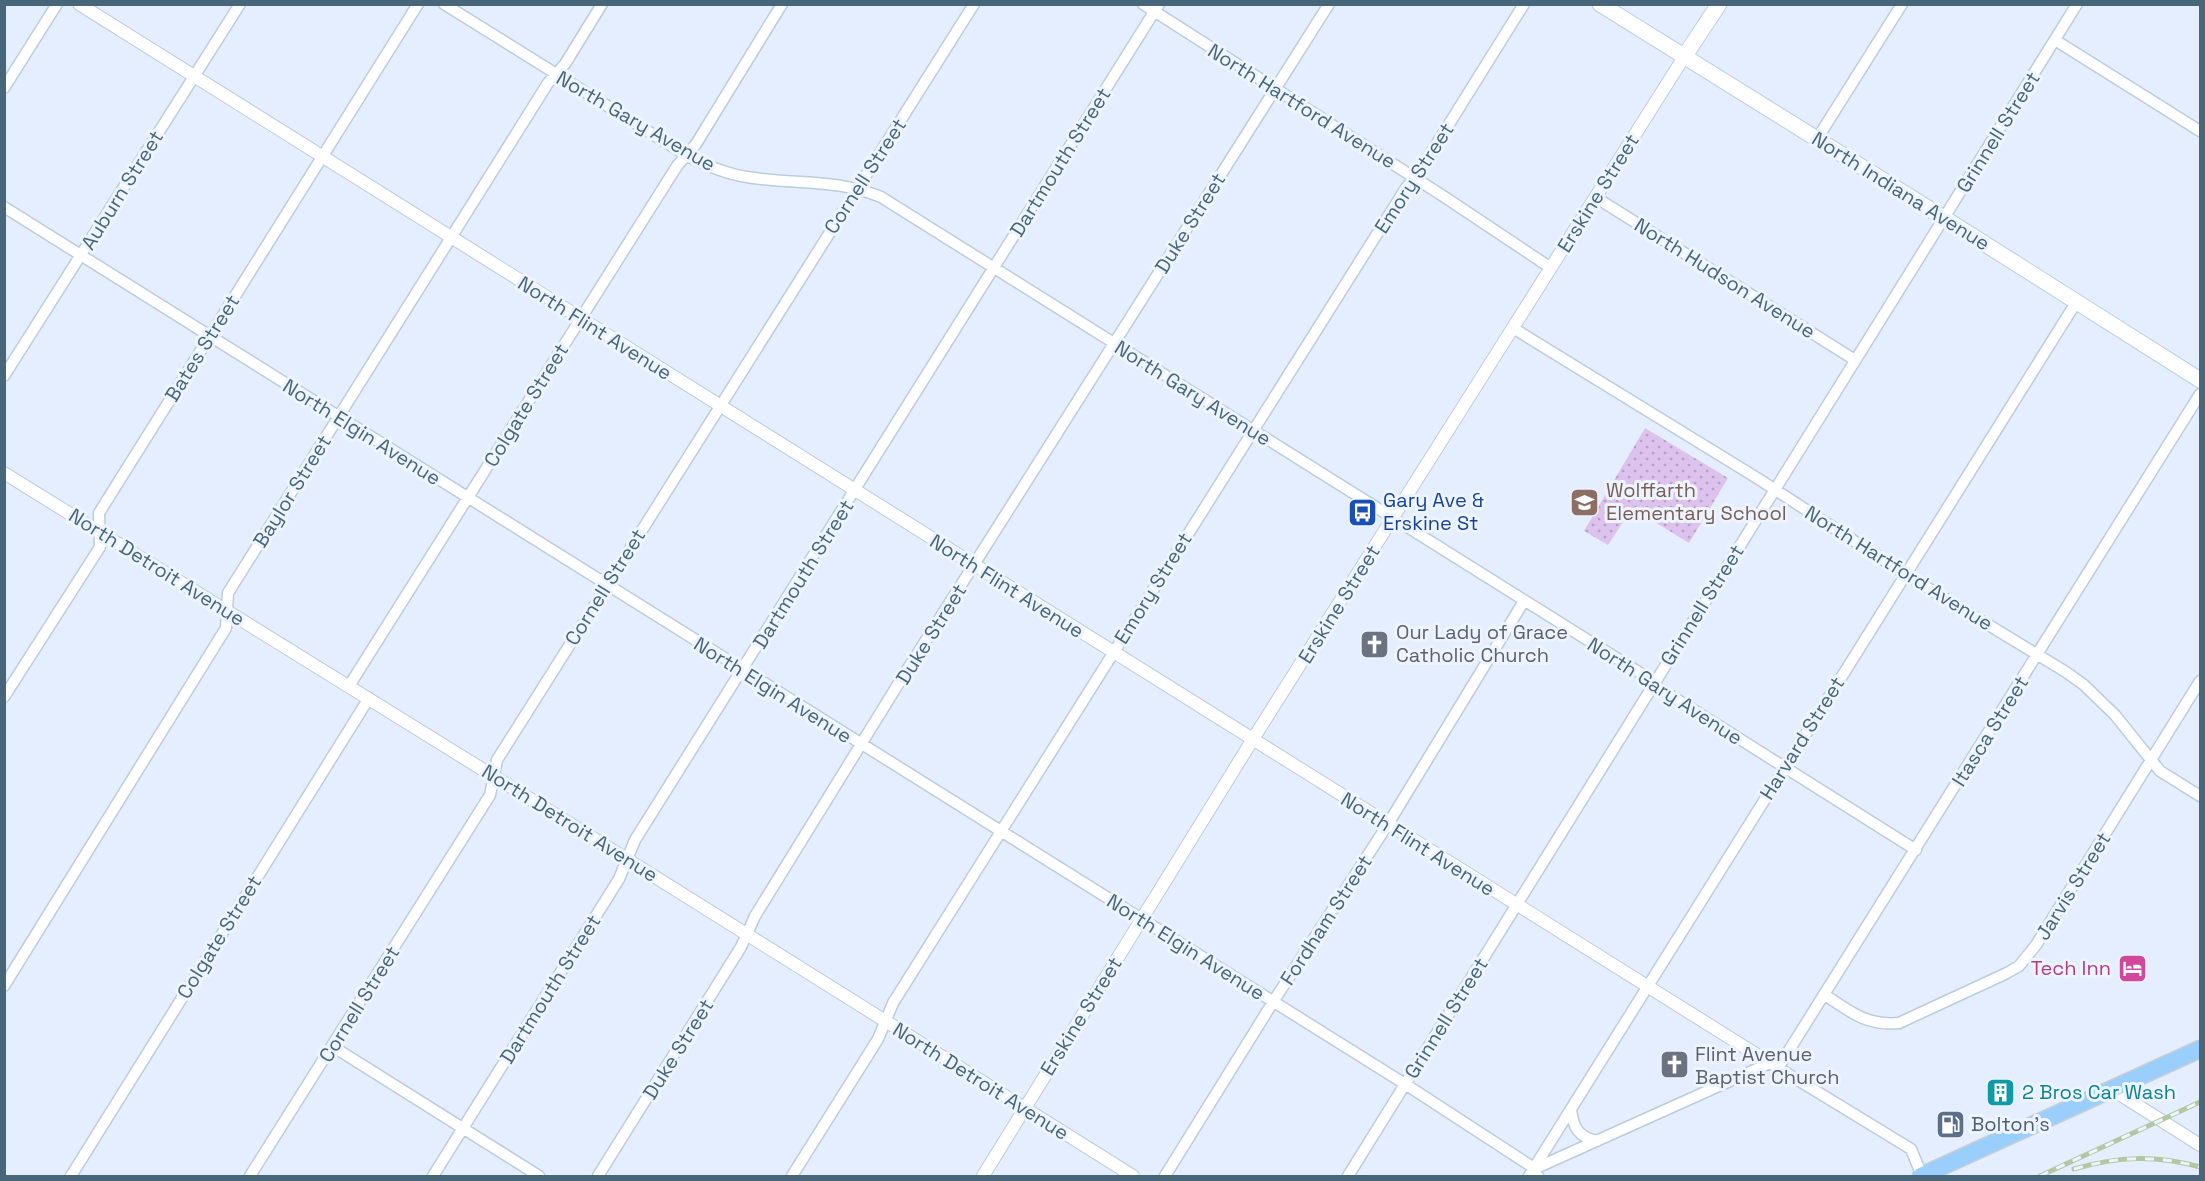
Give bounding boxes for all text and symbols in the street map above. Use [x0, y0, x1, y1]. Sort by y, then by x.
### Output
street label: North Hartford Avenue [1203, 38, 1401, 174]
street label: North Gary Avenue [552, 65, 720, 177]
street label: Grinnell Street [1950, 67, 2046, 197]
street label: Dartmouth Street [1004, 83, 1116, 241]
street label: Cornell Street [818, 113, 912, 239]
street label: Emory Street [1369, 118, 1459, 238]
street label: Auburn Street [75, 125, 169, 255]
street label: North Indiana Avenue [1807, 126, 1995, 256]
street label: Erskine Street [1551, 129, 1645, 257]
street label: Duke Street [1149, 168, 1231, 278]
street label: North Hudson Avenue [1630, 212, 1820, 344]
street label: North Flint Avenue [513, 270, 677, 386]
street label: Bates Street [159, 290, 245, 406]
street label: North Gary Avenue [1110, 334, 1276, 452]
street label: Colgate Street [478, 338, 574, 472]
street label: North Elgin Avenue [278, 373, 446, 491]
street label: Baylor Street [247, 430, 337, 552]
place label: Wolffarth Elementary School [1606, 477, 1787, 526]
school or university icon: Wolffarth Elementary School [1569, 486, 1601, 518]
place label: Gary Ave & Erskine St [1383, 487, 1484, 536]
street label: Dartmouth Street [747, 495, 859, 653]
bus stop icon: Gary Ave & Erskine St [1346, 496, 1378, 528]
street label: North Hartford Avenue [1800, 500, 1998, 636]
street label: North Detroit Avenue [64, 502, 250, 632]
street label: Cornell Street [559, 524, 651, 650]
street label: Emory Street [1108, 527, 1198, 649]
street label: North Flint Avenue [925, 528, 1089, 644]
street label: Erskine Street [1292, 540, 1386, 668]
street label: Grinnell Street [1654, 540, 1750, 670]
street label: Duke Street [890, 579, 972, 689]
place label: Our Lady of Grace Catholic Church [1396, 619, 1568, 668]
church icon: Our Lady of Grace Catholic Church [1359, 628, 1391, 660]
street label: North Elgin Avenue [689, 631, 857, 749]
street label: North Gary Avenue [1583, 631, 1747, 751]
street label: Itasca Street [1946, 671, 2034, 791]
street label: Harvard Street [1754, 672, 1850, 804]
street label: North Detroit Avenue [477, 758, 663, 888]
street label: North Flint Avenue [1336, 786, 1500, 902]
street label: Jarvis Street [2029, 827, 2117, 945]
street label: Fordham Street [1274, 850, 1378, 990]
street label: Colgate Street [171, 870, 267, 1004]
street label: North Elgin Avenue [1102, 888, 1270, 1006]
street label: Dartmouth Street [494, 910, 606, 1068]
street label: Cornell Street [313, 941, 405, 1067]
street label: Erskine Street [1034, 952, 1128, 1080]
hotel icon: Tech Inn [2116, 952, 2148, 984]
street label: Grinnell Street [1398, 953, 1494, 1083]
place label: Tech Inn [2031, 955, 2111, 981]
street label: Duke Street [637, 994, 719, 1104]
street label: North Detroit Avenue [888, 1016, 1074, 1146]
place label: Flint Avenue Baptist Church [1695, 1041, 1840, 1090]
church icon: Flint Avenue Baptist Church [1658, 1049, 1690, 1081]
building icon: 2 Bros Car Wash [1985, 1076, 2017, 1108]
place label: 2 Bros Car Wash [2022, 1079, 2176, 1105]
fuel station icon: Bolton's [1934, 1108, 1966, 1140]
place label: Bolton's [1971, 1111, 2050, 1137]

